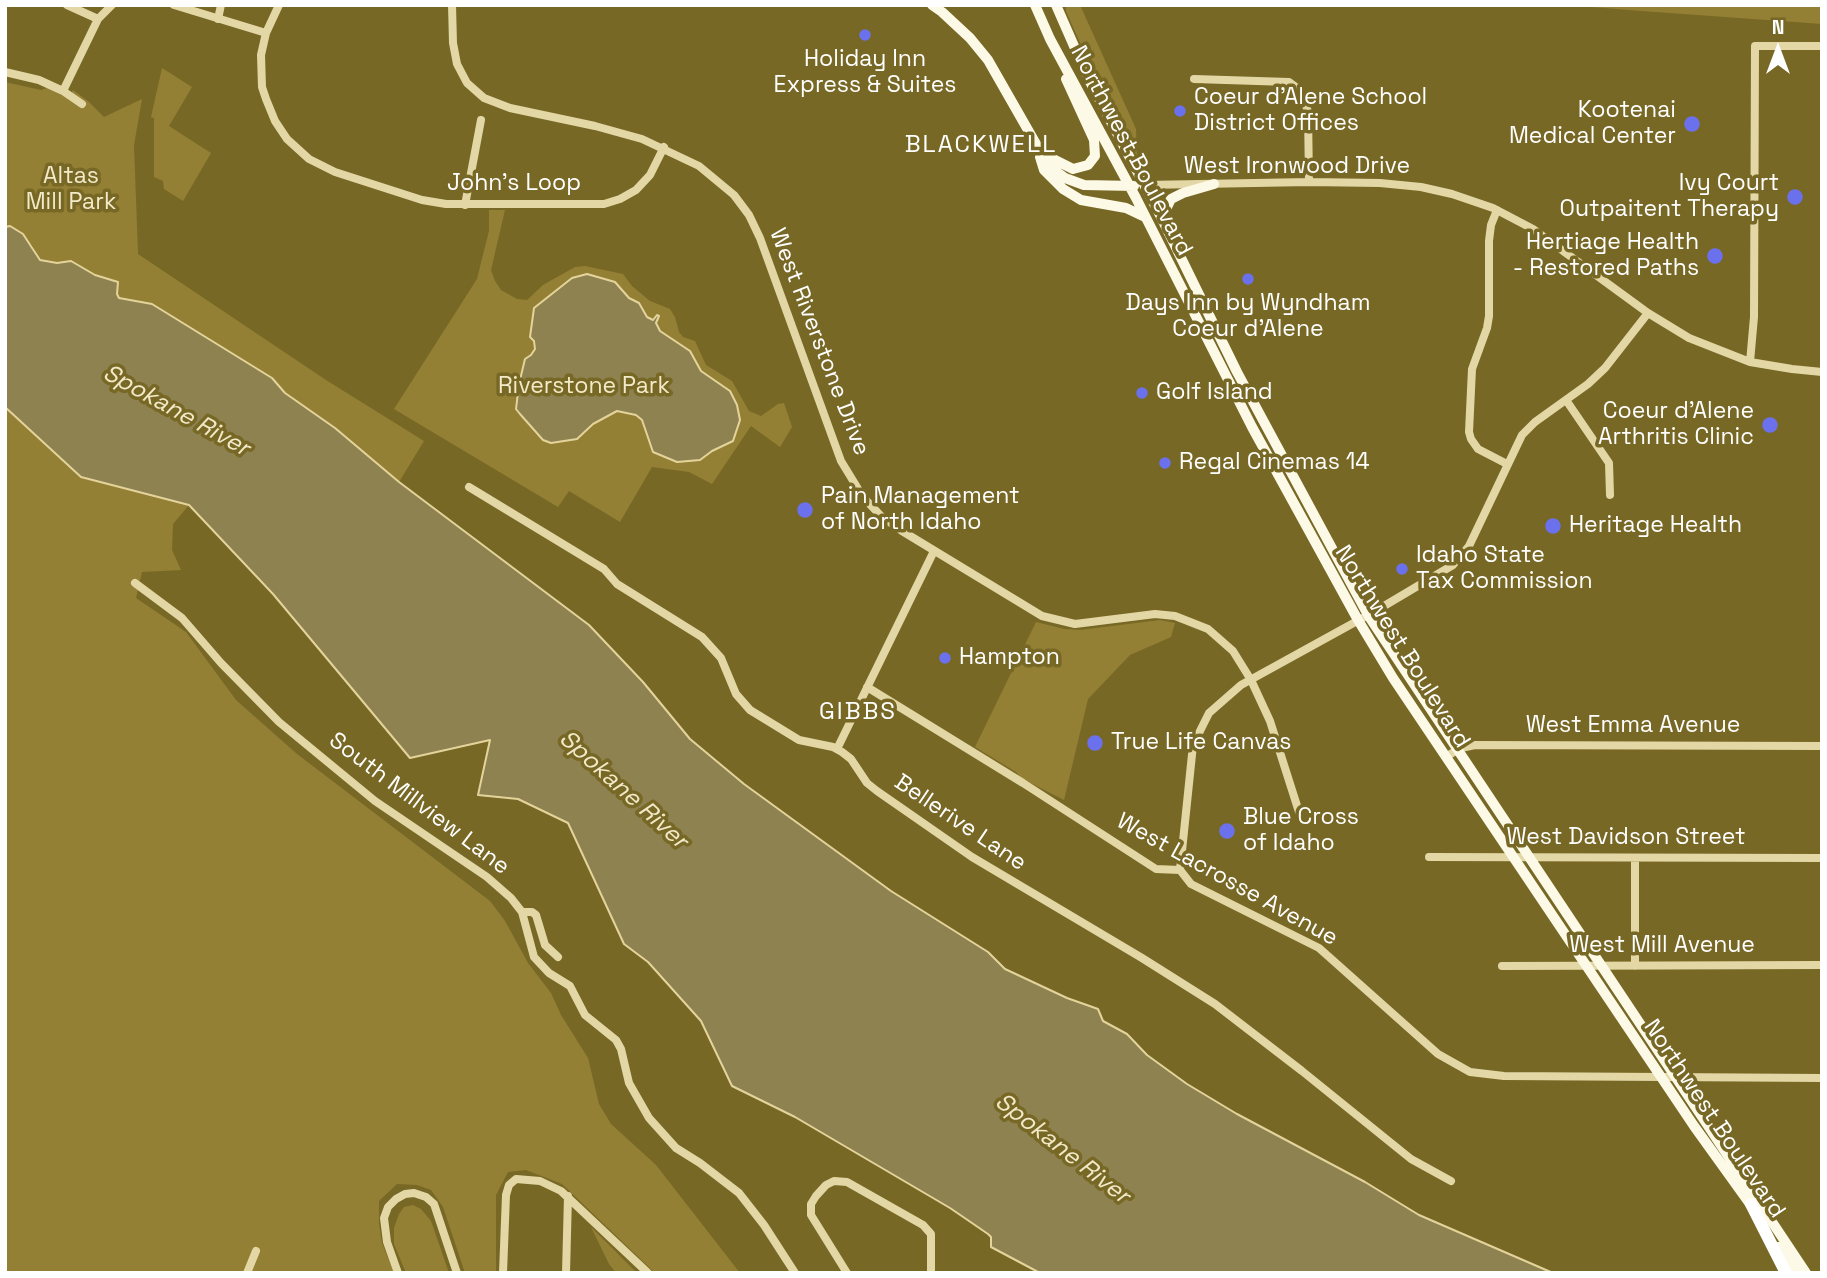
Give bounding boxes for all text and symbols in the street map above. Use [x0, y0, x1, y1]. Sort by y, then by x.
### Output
north arrow [1743, 14, 1813, 84]
text: N [1772, 15, 1784, 40]
marker: Holiday Inn Express & Suites [857, 27, 873, 43]
street label: Northwest Boulevard [1064, 41, 1198, 261]
place label: Holiday Inn Express & Suites [774, 46, 956, 100]
place label: Coeur d'Alene School District Offices [1194, 84, 1427, 138]
place label: Kootenai Medical Center [1509, 97, 1676, 151]
marker: Coeur d'Alene School District Offices [1172, 103, 1188, 119]
marker: Kootenai Medical Center [1682, 114, 1702, 134]
district label: BLACKWELL [906, 131, 1056, 159]
street label: West Ironwood Drive [1184, 153, 1410, 181]
park label: Altas Mill Park [26, 163, 116, 217]
street label: John's Loop [447, 170, 581, 198]
place label: Ivy Court Outpaitent Therapy [1560, 170, 1779, 224]
marker: Ivy Court Outpaitent Therapy [1785, 187, 1805, 207]
street label: West Riverstone Drive [763, 225, 875, 459]
place label: Hertiage Health - Restored Paths [1513, 229, 1699, 283]
marker: Hertiage Health - Restored Paths [1705, 246, 1725, 266]
marker: Days Inn by Wyndham Coeur d'Alene [1240, 271, 1256, 287]
place label: Days Inn by Wyndham Coeur d'Alene [1126, 290, 1370, 344]
water label: Spokane River [98, 359, 254, 463]
park label: Riverstone Park [498, 373, 670, 401]
place label: Golf Island [1156, 379, 1273, 407]
marker: Golf Island [1134, 385, 1150, 401]
place label: Coeur d'Alene Arthritis Clinic [1598, 398, 1754, 452]
marker: Coeur d'Alene Arthritis Clinic [1760, 415, 1780, 435]
place label: Regal Cinemas 14 [1179, 449, 1370, 477]
marker: Regal Cinemas 14 [1157, 455, 1173, 471]
place label: Pain Management of North Idaho [821, 483, 1020, 537]
marker: Pain Management of North Idaho [795, 500, 815, 520]
place label: Heritage Health [1569, 512, 1742, 540]
marker: Heritage Health [1543, 516, 1563, 536]
street label: Northwest Boulevard [1328, 541, 1476, 753]
place label: Idaho State Tax Commission [1416, 542, 1593, 596]
marker: Idaho State Tax Commission [1394, 561, 1410, 577]
place label: Hampton [959, 644, 1060, 672]
marker: Hampton [937, 650, 953, 666]
district label: GIBBS [820, 698, 896, 726]
street label: West Emma Avenue [1526, 712, 1740, 740]
water label: Spokane River [553, 725, 693, 855]
street label: South Millview Lane [323, 727, 515, 881]
place label: True Life Canvas [1111, 729, 1291, 757]
marker: True Life Canvas [1085, 733, 1105, 753]
street label: Bellerive Lane [889, 769, 1031, 877]
place label: Blue Cross of Idaho [1243, 804, 1359, 858]
street label: West Lacrosse Avenue [1112, 808, 1342, 952]
marker: Blue Cross of Idaho [1217, 821, 1237, 841]
street label: West Davidson Street [1506, 824, 1746, 852]
street label: West Mill Avenue [1569, 932, 1755, 960]
street label: Northwest Boulevard [1637, 1014, 1791, 1224]
water label: Spokane River [989, 1087, 1135, 1211]

